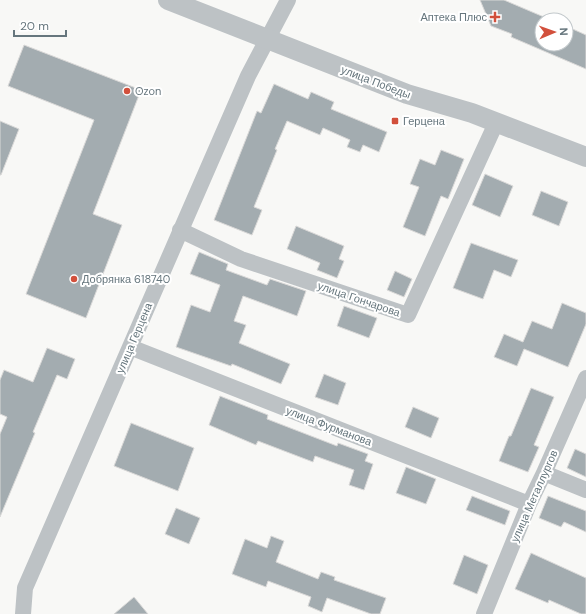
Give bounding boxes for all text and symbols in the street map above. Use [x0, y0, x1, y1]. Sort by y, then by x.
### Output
place label: Аптека Плюс [421, 10, 487, 24]
scale bar [14, 12, 66, 38]
marker: Аптека Плюс [490, 12, 500, 22]
north arrow [534, 12, 574, 52]
text: 20 m [20, 18, 49, 34]
text: N [557, 27, 571, 36]
street label: улица Победы [339, 62, 413, 102]
place label: Ozon [135, 84, 161, 98]
marker: Ozon [122, 86, 132, 96]
place label: Герцена [403, 114, 446, 128]
marker: Герцена [390, 116, 400, 126]
place label: Добрянка 618740 [82, 272, 170, 286]
marker: Добрянка 618740 [69, 274, 79, 284]
street label: улица Гончарова [316, 278, 403, 320]
street label: улица Герцена [113, 300, 155, 375]
street label: улица Фурманова [284, 403, 375, 449]
street label: улица Металлургов [507, 448, 561, 544]

